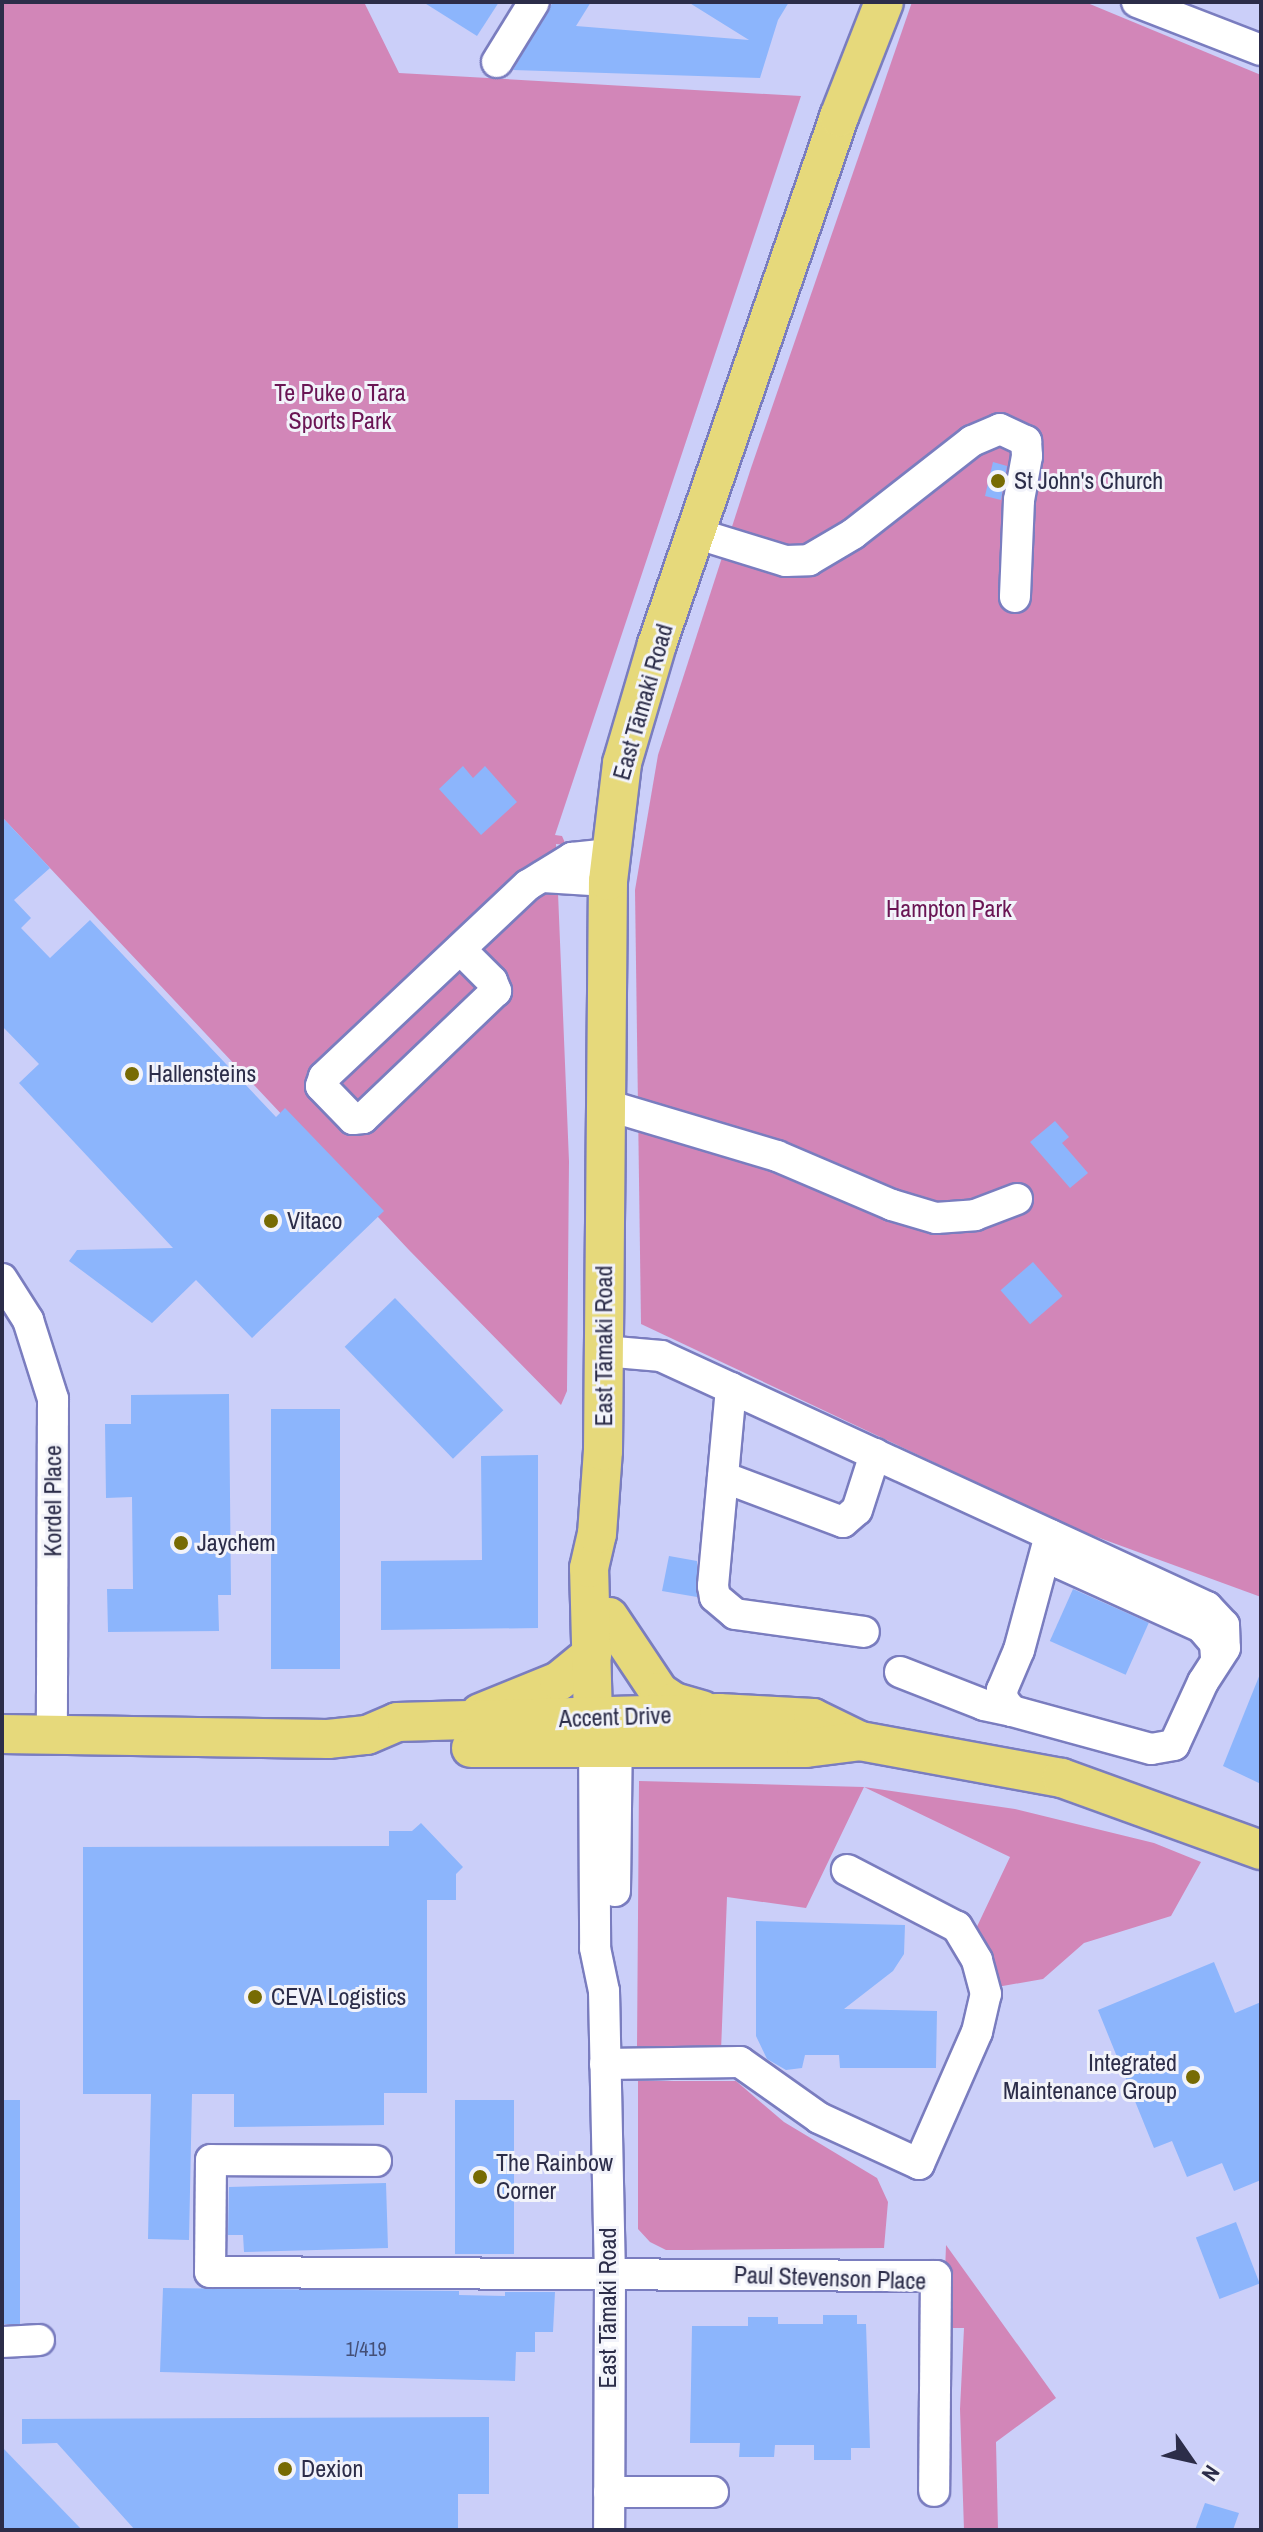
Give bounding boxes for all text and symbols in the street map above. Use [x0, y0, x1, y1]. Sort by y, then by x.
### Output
park label: Te Puke o Tara Sports Park [274, 379, 406, 435]
place label: St John's Church [1014, 467, 1163, 495]
marker: St John's Church [989, 472, 1007, 490]
street label: East Tāmaki Road [607, 621, 679, 783]
park label: Hampton Park [886, 895, 1012, 923]
place label: Hallensteins [148, 1060, 256, 1088]
marker: Hallensteins [123, 1065, 141, 1083]
place label: Vitaco [287, 1207, 342, 1235]
marker: Vitaco [262, 1212, 280, 1230]
street label: East Tāmaki Road [590, 1265, 618, 1427]
street label: Kordel Place [39, 1445, 67, 1557]
place label: Jaychem [197, 1529, 276, 1557]
marker: Jaychem [172, 1534, 190, 1552]
street label: Accent Drive [558, 1701, 672, 1733]
place label: CEVA Logistics [271, 1983, 407, 2011]
marker: CEVA Logistics [246, 1988, 264, 2006]
place label: Integrated Maintenance Group [1003, 2049, 1177, 2105]
marker: Integrated Maintenance Group [1184, 2068, 1202, 2086]
place label: The Rainbow Corner [496, 2149, 613, 2205]
marker: The Rainbow Corner [471, 2168, 489, 2186]
street label: East Tāmaki Road [594, 2227, 622, 2389]
street label: Paul Stevenson Place [733, 2260, 927, 2296]
house number: 1/419 [345, 2336, 387, 2360]
north arrow [1151, 2420, 1231, 2500]
place label: Dexion [301, 2455, 363, 2483]
marker: Dexion [276, 2460, 294, 2478]
text: N [1195, 2460, 1227, 2487]

